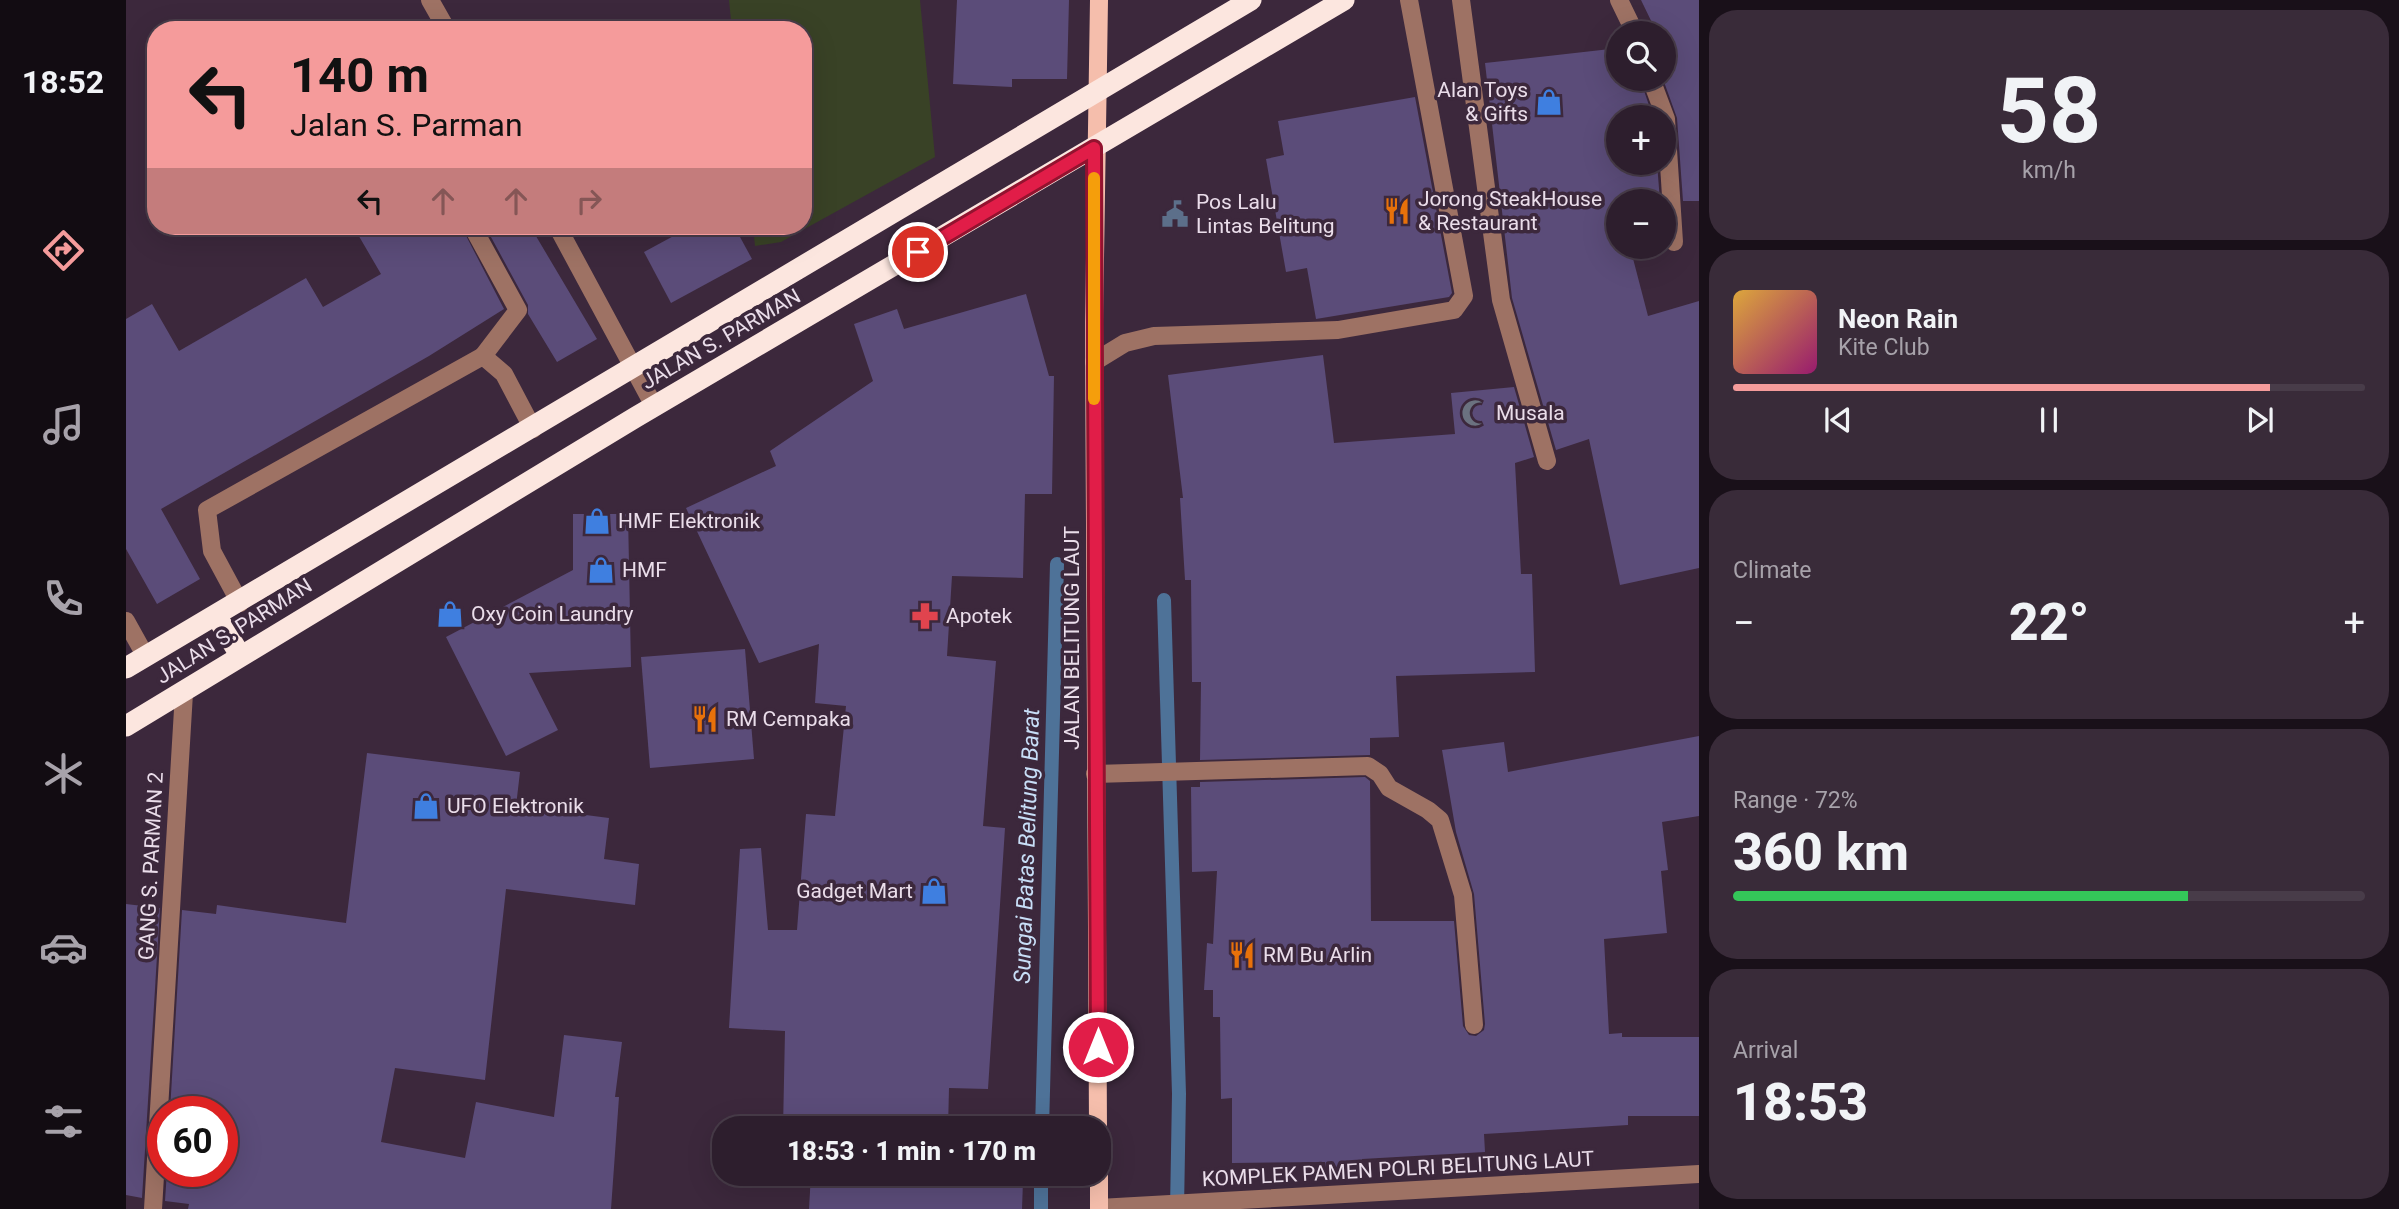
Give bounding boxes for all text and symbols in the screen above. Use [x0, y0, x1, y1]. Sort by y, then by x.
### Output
map controls [1606, 21, 1676, 259]
button: search [1606, 21, 1676, 91]
text: 140 m [290, 47, 429, 104]
icon: left [175, 49, 266, 140]
text: 58 [1997, 58, 2101, 164]
text: 18:52 [22, 63, 104, 101]
place label: Alan Toys & Gifts [1437, 78, 1528, 126]
shop icon: Alan Toys & Gifts [1534, 87, 1564, 117]
button: + [1606, 105, 1676, 175]
text: Jalan S. Parman [290, 106, 523, 144]
text: km/h [2022, 157, 2076, 184]
icon: left [351, 182, 389, 220]
icon: ahead [424, 182, 462, 220]
icon: ahead [497, 182, 535, 220]
icon: right [570, 182, 608, 220]
place label: Jorong SteakHouse & Restaurant [1418, 187, 1602, 235]
button: − [1606, 189, 1676, 259]
place label: Pos Lalu Lintas Belitung [1196, 190, 1335, 238]
restaurant icon: Jorong SteakHouse & Restaurant [1382, 196, 1412, 226]
public building icon: Pos Lalu Lintas Belitung [1160, 199, 1190, 229]
pin [888, 222, 948, 282]
icon: directions [39, 226, 88, 275]
icon: arrive [899, 233, 937, 271]
street label: JALAN S. PARMAN [637, 284, 805, 394]
text: Neon Rain [1838, 304, 1958, 334]
text: Kite Club [1838, 334, 1930, 361]
mosque icon: Musala [1460, 398, 1490, 428]
icon: music [39, 400, 88, 449]
place label: Musala [1496, 401, 1565, 425]
icon: previous [1819, 401, 1857, 439]
icon: pause [2030, 401, 2068, 439]
icon: next [2241, 401, 2279, 439]
shop icon: HMF Elektronik [582, 506, 612, 536]
place label: HMF Elektronik [618, 509, 760, 533]
street label: JALAN BELITUNG LAUT [1060, 526, 1084, 750]
shop icon: HMF [586, 555, 616, 585]
text: Climate [1733, 557, 1812, 584]
place label: HMF [622, 558, 667, 582]
street label: JALAN S. PARMAN [152, 573, 316, 689]
icon: phone [39, 574, 88, 623]
text: 22° [2009, 592, 2089, 653]
shop icon: Oxy Coin Laundry [435, 599, 465, 629]
pharmacy icon: Apotek [910, 601, 940, 631]
text: − [1733, 601, 1755, 645]
text: + [2343, 601, 2365, 645]
place label: Oxy Coin Laundry [471, 602, 634, 626]
place label: Apotek [946, 604, 1012, 628]
restaurant icon: RM Cempaka [690, 704, 720, 734]
place label: RM Cempaka [726, 707, 851, 731]
water label: Sungai Batas Belitung Barat [1009, 707, 1045, 984]
icon: climate [39, 749, 88, 798]
street label: GANG S. PARMAN 2 [134, 771, 168, 961]
text: Range · 72% [1733, 787, 1858, 814]
shop icon: UFO Elektronik [411, 791, 441, 821]
place label: UFO Elektronik [447, 794, 584, 818]
text: 360 km [1733, 822, 1909, 883]
shop icon: Gadget Mart [919, 876, 949, 906]
place label: Gadget Mart [796, 879, 913, 903]
icon: car [39, 923, 88, 972]
restaurant icon: RM Bu Arlin [1227, 940, 1257, 970]
place label: RM Bu Arlin [1263, 943, 1372, 967]
position arrow [1061, 1010, 1135, 1084]
text: Arrival [1733, 1037, 1798, 1064]
text: 18:53 [1733, 1072, 1868, 1133]
speed limit sign: 60 [147, 1096, 238, 1187]
icon: filters [39, 1097, 88, 1146]
text: 18:53 · 1 min · 170 m [787, 1136, 1036, 1166]
street label: KOMPLEK PAMEN POLRI BELITUNG LAUT [1201, 1147, 1595, 1191]

